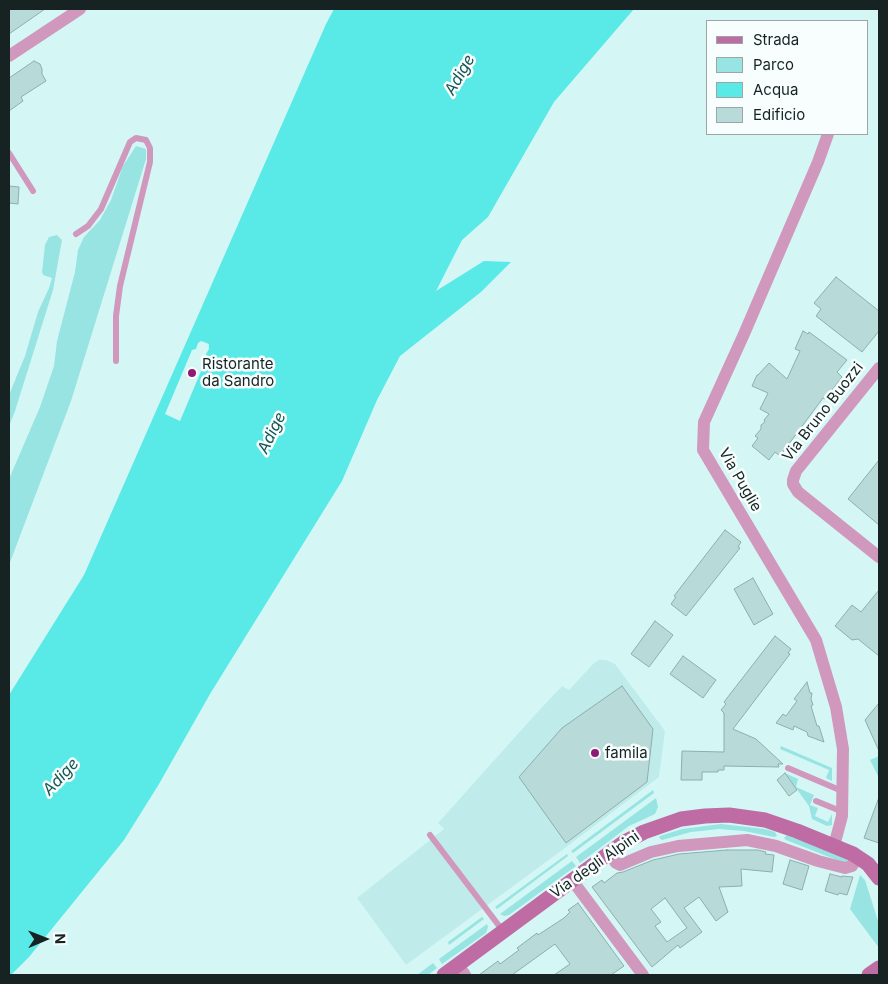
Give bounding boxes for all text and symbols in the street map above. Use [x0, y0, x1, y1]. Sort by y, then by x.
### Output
legend [706, 20, 868, 135]
text: Strada [753, 30, 799, 49]
water label: Adige [441, 51, 479, 99]
text: Parco [753, 55, 794, 74]
text: Acqua [753, 80, 798, 99]
text: Edificio [753, 105, 805, 124]
place label: Ristorante da Sandro [202, 355, 274, 390]
street label: Via Bruno Buozzi [779, 359, 867, 465]
marker: Ristorante da Sandro [186, 367, 198, 379]
water label: Adige [254, 409, 290, 457]
street label: Via Puglie [715, 445, 765, 515]
place label: famila [605, 744, 648, 762]
marker: famila [589, 747, 601, 759]
water label: Adige [39, 754, 83, 800]
street label: Via degli Alpini [547, 828, 643, 902]
north arrow [20, 914, 70, 964]
text: N [52, 933, 69, 944]

